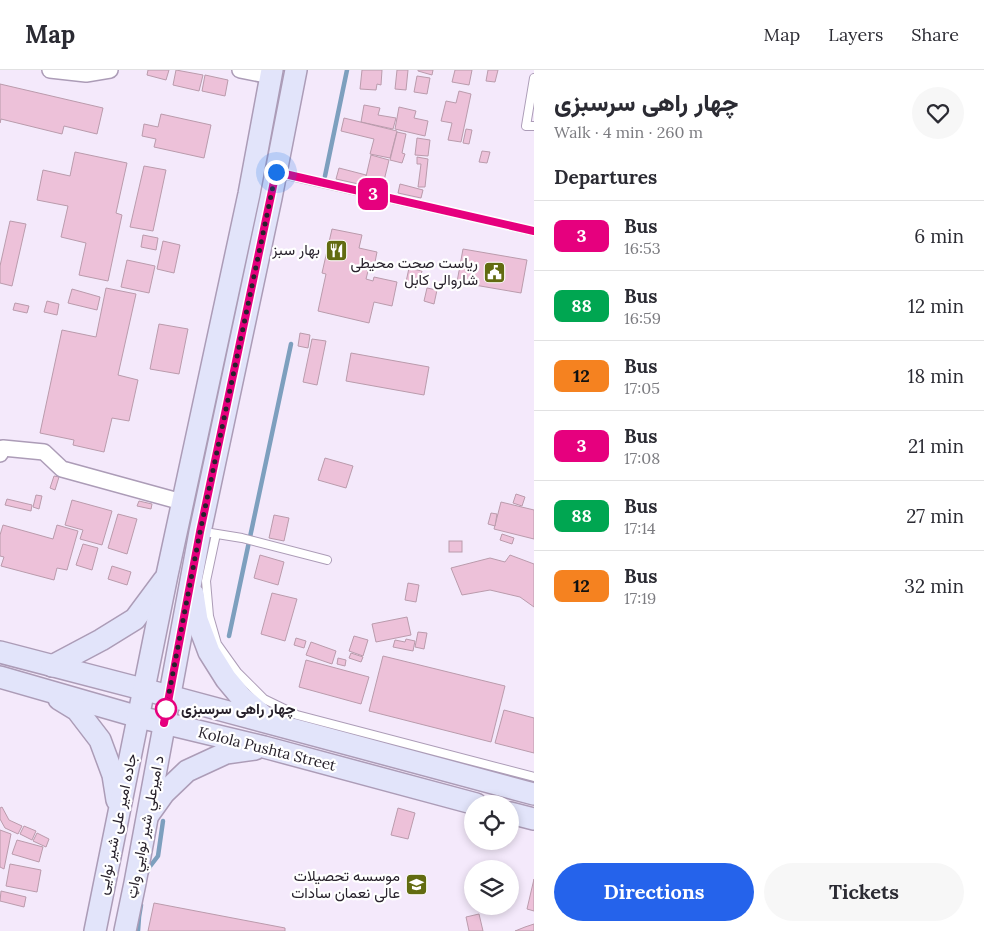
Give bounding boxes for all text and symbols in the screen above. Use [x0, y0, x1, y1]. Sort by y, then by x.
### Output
text: Map [25, 19, 75, 50]
text: Map [764, 23, 800, 46]
text: Layers [828, 23, 883, 46]
text: Share [911, 23, 959, 46]
text: چهار راهی سرسبزی [554, 87, 738, 118]
button: heart [912, 87, 964, 139]
text: Walk · 4 min · 260 m [554, 122, 703, 142]
your location [264, 160, 289, 185]
text: Departures [554, 165, 657, 189]
line badge: 3 [357, 178, 389, 210]
text: 3 [368, 182, 378, 205]
text: Bus [624, 214, 657, 238]
text: 3 [576, 224, 587, 247]
text: 6 min [914, 224, 964, 248]
restaurant icon: بهار سبز [324, 238, 348, 262]
text: 16:53 [624, 238, 661, 258]
place label: بهار سبز [271, 240, 320, 259]
place label: ریاست صحت محیطی شاروالی کابل [350, 253, 478, 290]
public building icon: ریاست صحت محیطی شاروالی کابل [482, 260, 506, 284]
text: Bus [624, 284, 657, 308]
text: 88 [571, 294, 592, 317]
text: 12 min [908, 294, 964, 318]
text: 16:59 [624, 308, 661, 328]
text: Bus [624, 354, 657, 378]
text: 12 [573, 364, 590, 387]
text: 18 min [908, 364, 964, 388]
text: 17:05 [624, 378, 660, 398]
text: Bus [624, 424, 657, 448]
text: 3 [576, 434, 587, 457]
text: 21 min [908, 434, 964, 458]
text: 17:08 [624, 448, 660, 468]
text: Bus [624, 494, 657, 518]
text: 88 [571, 504, 592, 527]
text: 27 min [906, 504, 964, 528]
text: 17:14 [624, 518, 656, 538]
text: Bus [624, 564, 657, 588]
text: 12 [573, 574, 590, 597]
text: 32 min [904, 574, 964, 598]
text: 17:19 [624, 588, 656, 608]
marker: چهار راهی سرسبزی [155, 698, 177, 720]
place label: چهار راهی سرسبزی [181, 699, 296, 719]
street label: Kolola Pushta Street [196, 722, 338, 775]
street label: جاده امیر علی شیر نوایی [92, 752, 142, 896]
street label: د امیرعلي شیر نوايي واټ [121, 754, 172, 901]
map controls [464, 795, 519, 915]
button: locate [464, 795, 519, 850]
button: layers [464, 860, 519, 915]
button: Directions [554, 863, 754, 921]
button: Tickets [764, 863, 964, 921]
place label: موسسه تحصیلات عالی نعمان سادات [291, 866, 400, 903]
school or university icon: موسسه تحصیلات عالی نعمان سادات [404, 873, 428, 897]

